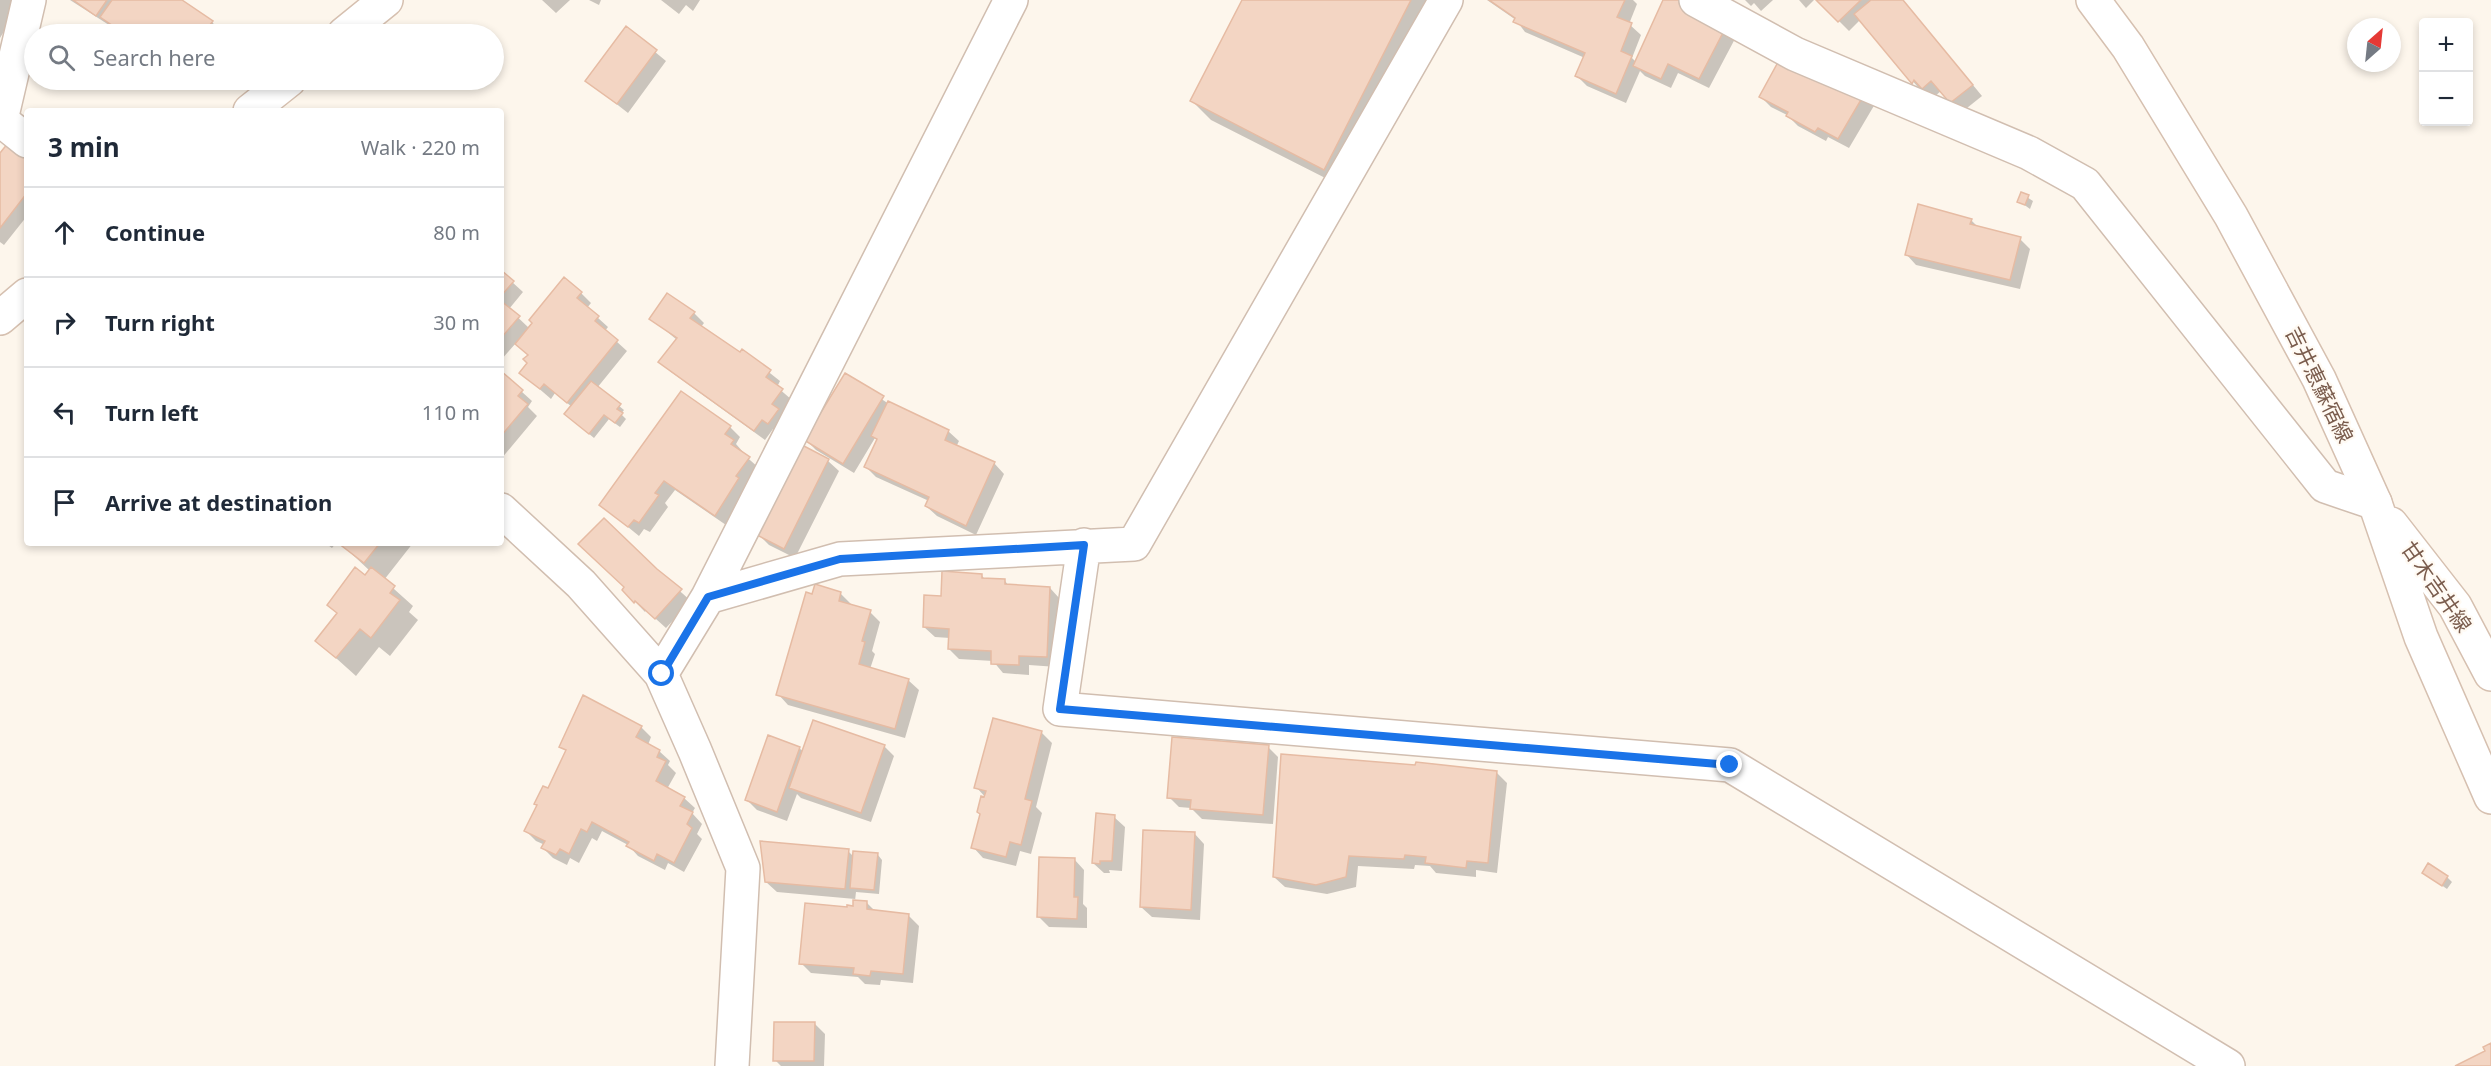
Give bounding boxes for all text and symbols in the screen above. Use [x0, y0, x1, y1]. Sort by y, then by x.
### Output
north arrow [2347, 18, 2401, 72]
map controls [2419, 18, 2473, 126]
button: + [2419, 18, 2473, 72]
search box [24, 24, 504, 90]
icon: search [45, 41, 78, 74]
text: Search here [93, 42, 215, 72]
button: − [2419, 72, 2473, 126]
text: 3 min [48, 129, 120, 165]
text: Walk · 220 m [361, 134, 480, 161]
icon: ahead [48, 216, 81, 249]
text: Continue [105, 217, 205, 247]
text: 80 m [433, 219, 480, 246]
icon: right [48, 306, 81, 339]
text: Turn right [105, 307, 215, 337]
text: 30 m [433, 309, 480, 336]
street label: 吉井恵蘇宿線 [2280, 322, 2360, 447]
icon: left [48, 396, 81, 429]
text: Turn left [105, 397, 199, 427]
text: 110 m [422, 399, 480, 426]
icon: arrive [48, 486, 81, 519]
text: Arrive at destination [105, 487, 332, 517]
street label: 甘木吉井線 [2395, 535, 2478, 637]
route start [648, 660, 674, 686]
route end [1716, 751, 1742, 777]

